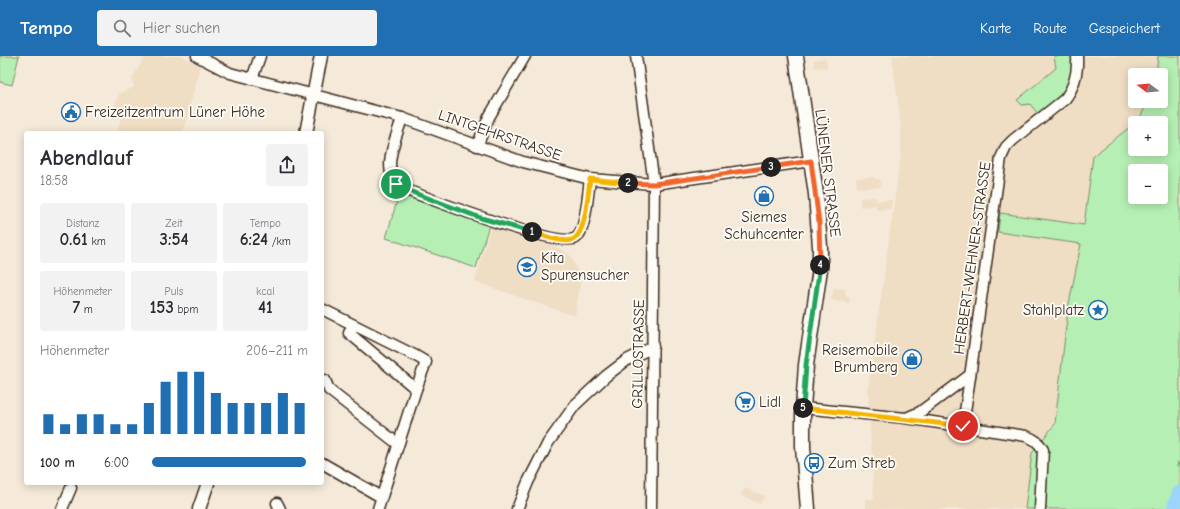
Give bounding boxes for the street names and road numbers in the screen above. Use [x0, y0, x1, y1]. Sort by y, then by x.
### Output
street label: LINTGEHRSTRASSE [436, 105, 564, 165]
street label: LÜNENER STRASSE [811, 108, 845, 238]
street label: HERBERT-WEHNER-STRASSE [950, 160, 994, 356]
street label: GRILLOSTRASSE [628, 299, 648, 409]

